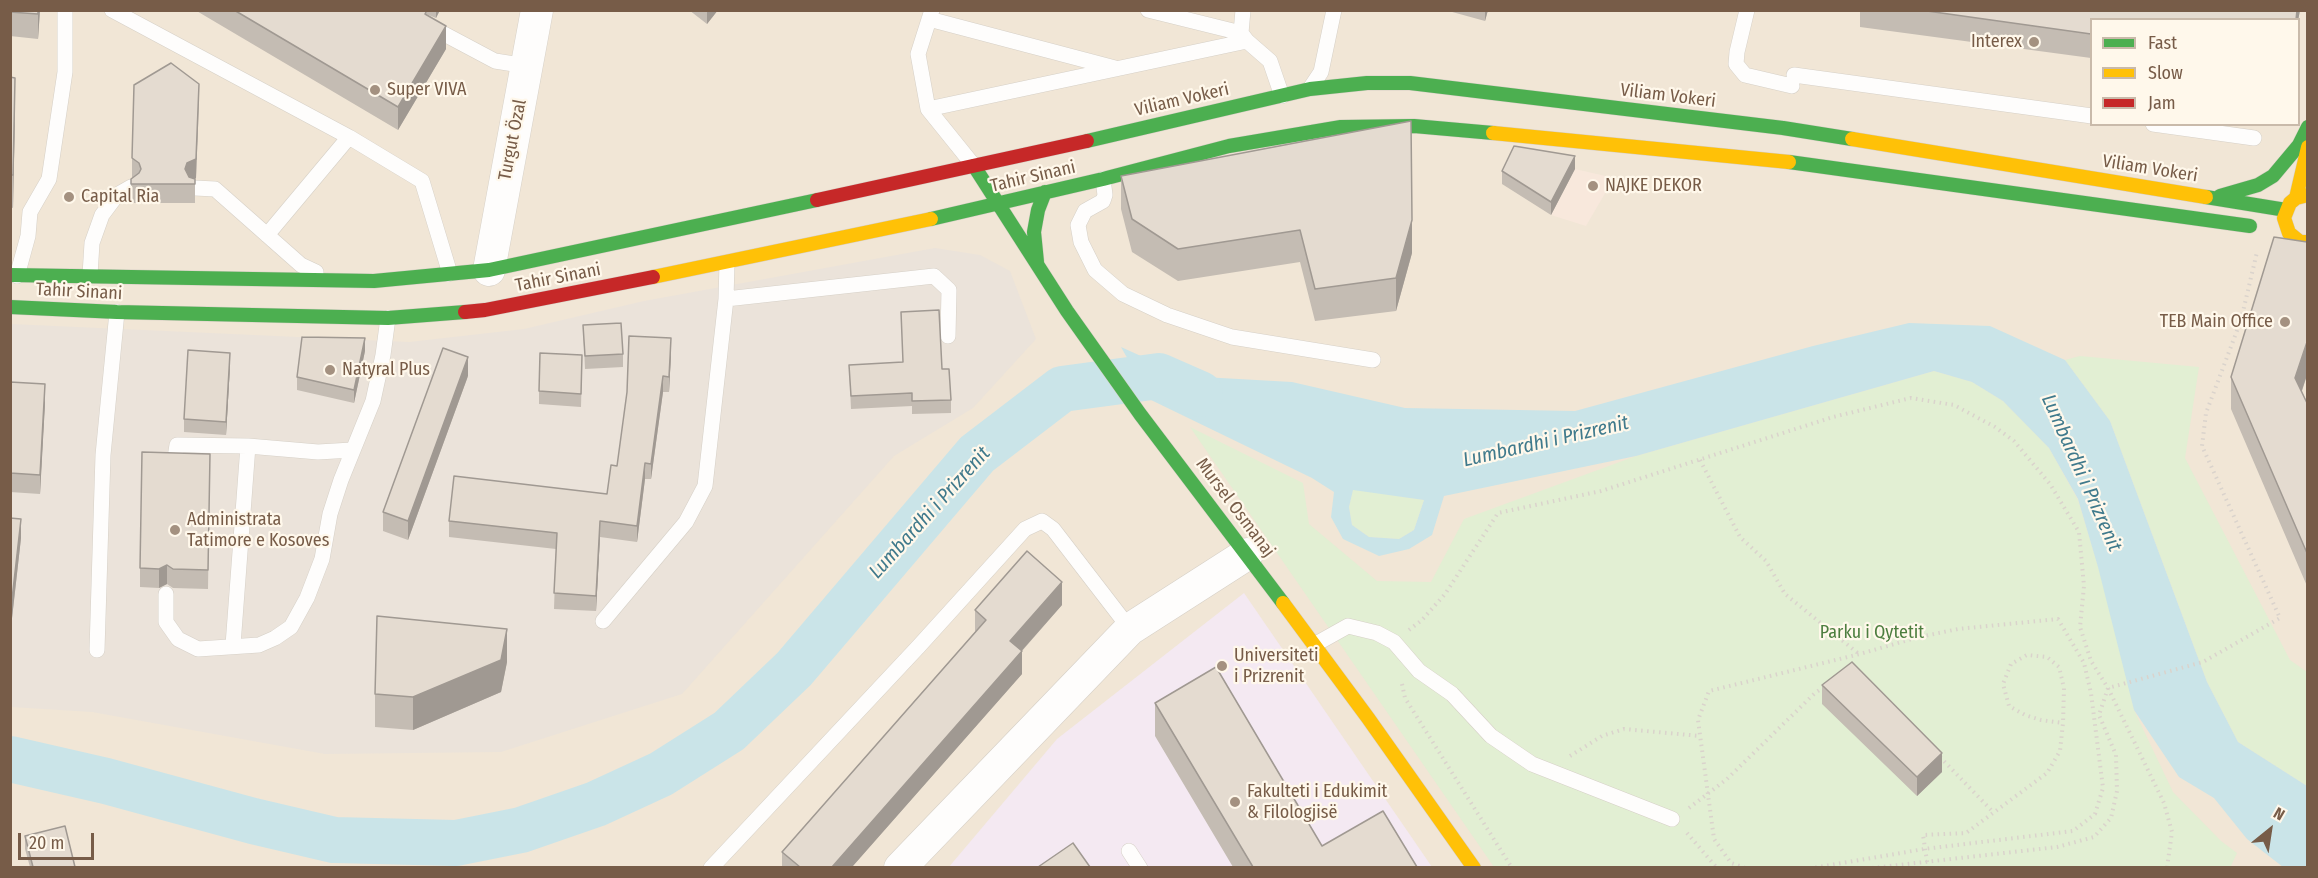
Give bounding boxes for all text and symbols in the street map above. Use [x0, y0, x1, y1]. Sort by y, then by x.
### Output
legend [2090, 18, 2300, 126]
place label: Interex [1971, 31, 2022, 53]
text: Fast [2148, 32, 2177, 54]
marker: Interex [2027, 35, 2041, 49]
text: Slow [2148, 62, 2183, 84]
place label: Super VIVA [387, 79, 467, 101]
street label: Viliam Vokeri [1133, 79, 1231, 121]
street label: Viliam Vokeri [1619, 79, 1717, 113]
marker: Super VIVA [368, 83, 382, 97]
text: Jam [2148, 92, 2176, 114]
street label: Turgut Özal [495, 98, 531, 182]
street label: Viliam Vokeri [2101, 151, 2199, 187]
street label: Tahir Sinani [988, 157, 1078, 197]
place label: NAJKE DEKOR [1605, 175, 1702, 197]
marker: NAJKE DEKOR [1586, 179, 1600, 193]
place label: Capital Ria [81, 186, 159, 208]
marker: Capital Ria [62, 190, 76, 204]
street label: Tahir Sinani [513, 259, 603, 297]
street label: Tahir Sinani [35, 279, 123, 305]
place label: TEB Main Office [2160, 311, 2273, 333]
marker: TEB Main Office [2278, 315, 2292, 329]
place label: Natyral Plus [342, 359, 430, 381]
marker: Natyral Plus [323, 363, 337, 377]
water label: Lumbardhi i Prizrenit [2036, 391, 2126, 555]
water label: Lumbardhi i Prizrenit [1461, 411, 1631, 473]
water label: Lumbardhi i Prizrenit [864, 442, 996, 584]
street label: Mursel Osmanaj [1191, 454, 1279, 562]
place label: Administrata Tatimore e Kosoves [187, 509, 329, 552]
marker: Administrata Tatimore e Kosoves [168, 523, 182, 537]
park label: Parku i Qytetit [1820, 622, 1924, 644]
place label: Universiteti i Prizrenit [1234, 645, 1319, 688]
marker: Universiteti i Prizrenit [1215, 659, 1229, 673]
place label: Fakulteti i Edukimit & Filologjisë [1247, 781, 1387, 824]
marker: Fakulteti i Edukimit & Filologjisë [1228, 795, 1242, 809]
north arrow [2240, 800, 2300, 860]
text: N [2270, 803, 2288, 825]
scale bar [21, 821, 98, 859]
text: 20 m [29, 832, 64, 854]

